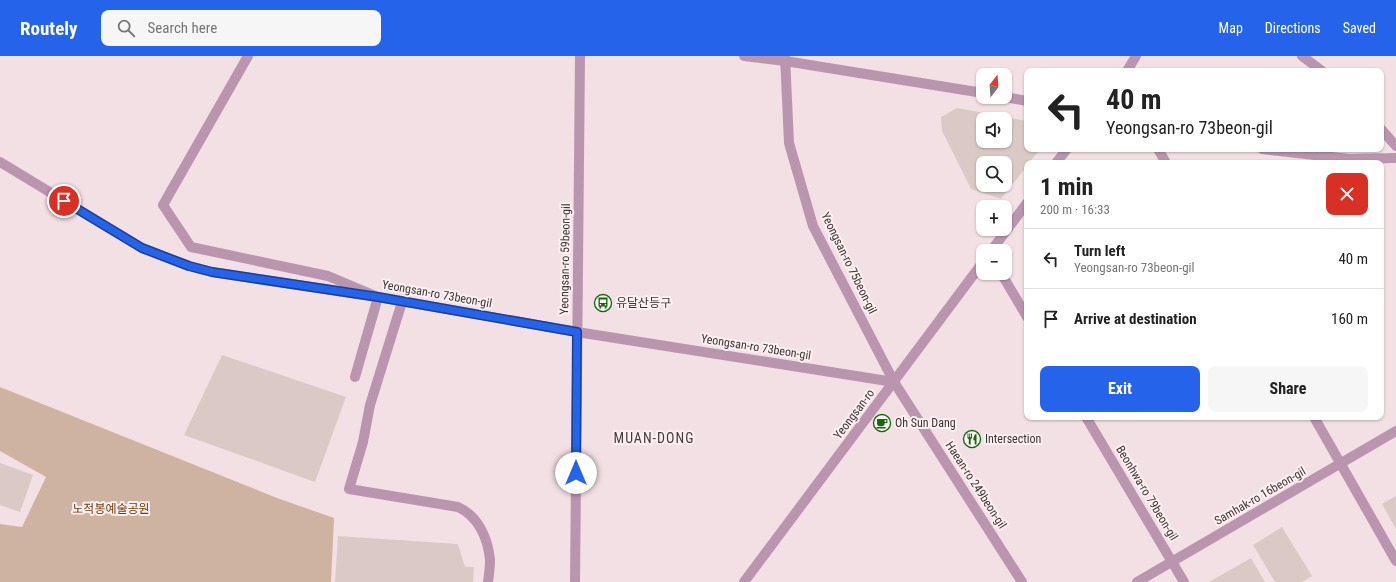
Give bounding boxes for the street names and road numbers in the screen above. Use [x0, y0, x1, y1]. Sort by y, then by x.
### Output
street label: Yeongsan-ro 59beon-gil [557, 203, 573, 315]
street label: Yeongsan-ro 75beon-gil [818, 210, 880, 316]
street label: Yeongsan-ro 73beon-gil [381, 277, 493, 311]
street label: Yeongsan-ro 73beon-gil [700, 331, 812, 363]
street label: Yeongsan-ro [831, 386, 877, 442]
street label: Haean-ro 249beon-gil [943, 439, 1009, 531]
street label: Beonhwa-ro 79beon-gil [1113, 443, 1181, 543]
street label: Samhak-ro 16beon-gil [1212, 464, 1308, 528]

